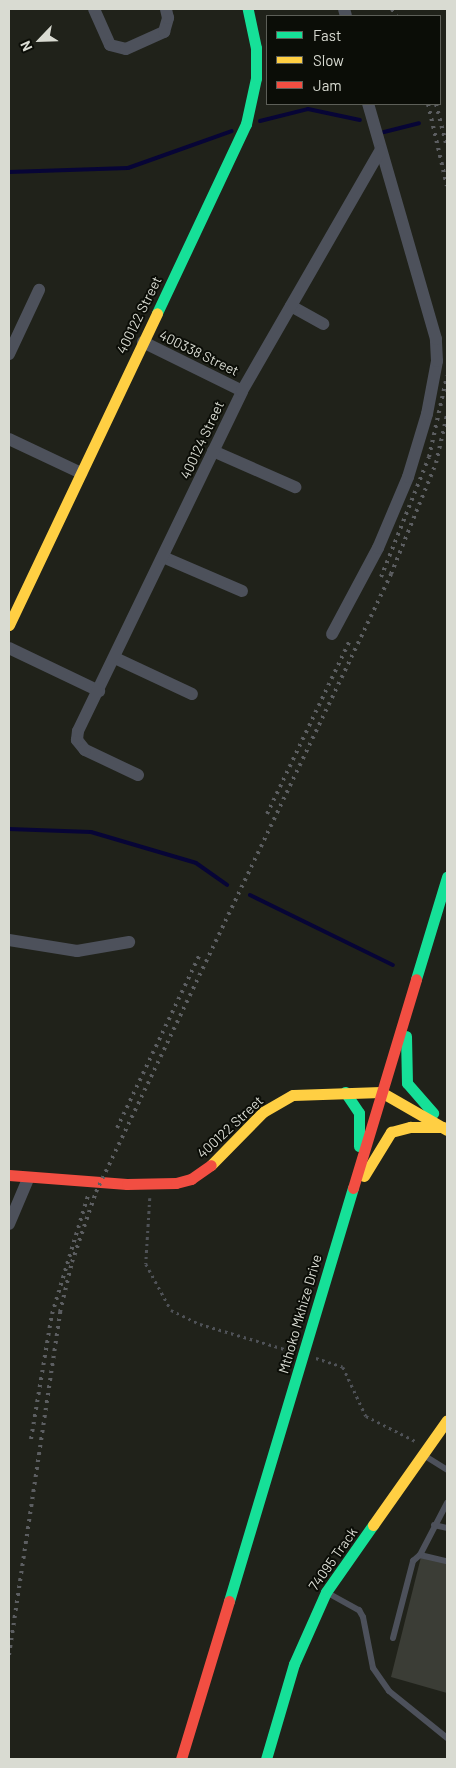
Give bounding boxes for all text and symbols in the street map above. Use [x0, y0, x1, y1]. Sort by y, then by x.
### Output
north arrow [15, 15, 65, 65]
legend [266, 15, 441, 105]
text: Fast [313, 26, 341, 44]
text: N [16, 39, 35, 54]
text: Slow [313, 51, 344, 69]
text: Jam [313, 76, 342, 94]
street label: 400122 Street [113, 274, 165, 356]
street label: 400338 Street [157, 327, 241, 379]
street label: 400124 Street [177, 398, 227, 482]
street label: 400122 Street [194, 1092, 266, 1162]
street label: Mthoko Mkhize Drive [275, 1252, 325, 1376]
street label: 74095 Track [305, 1524, 361, 1594]

